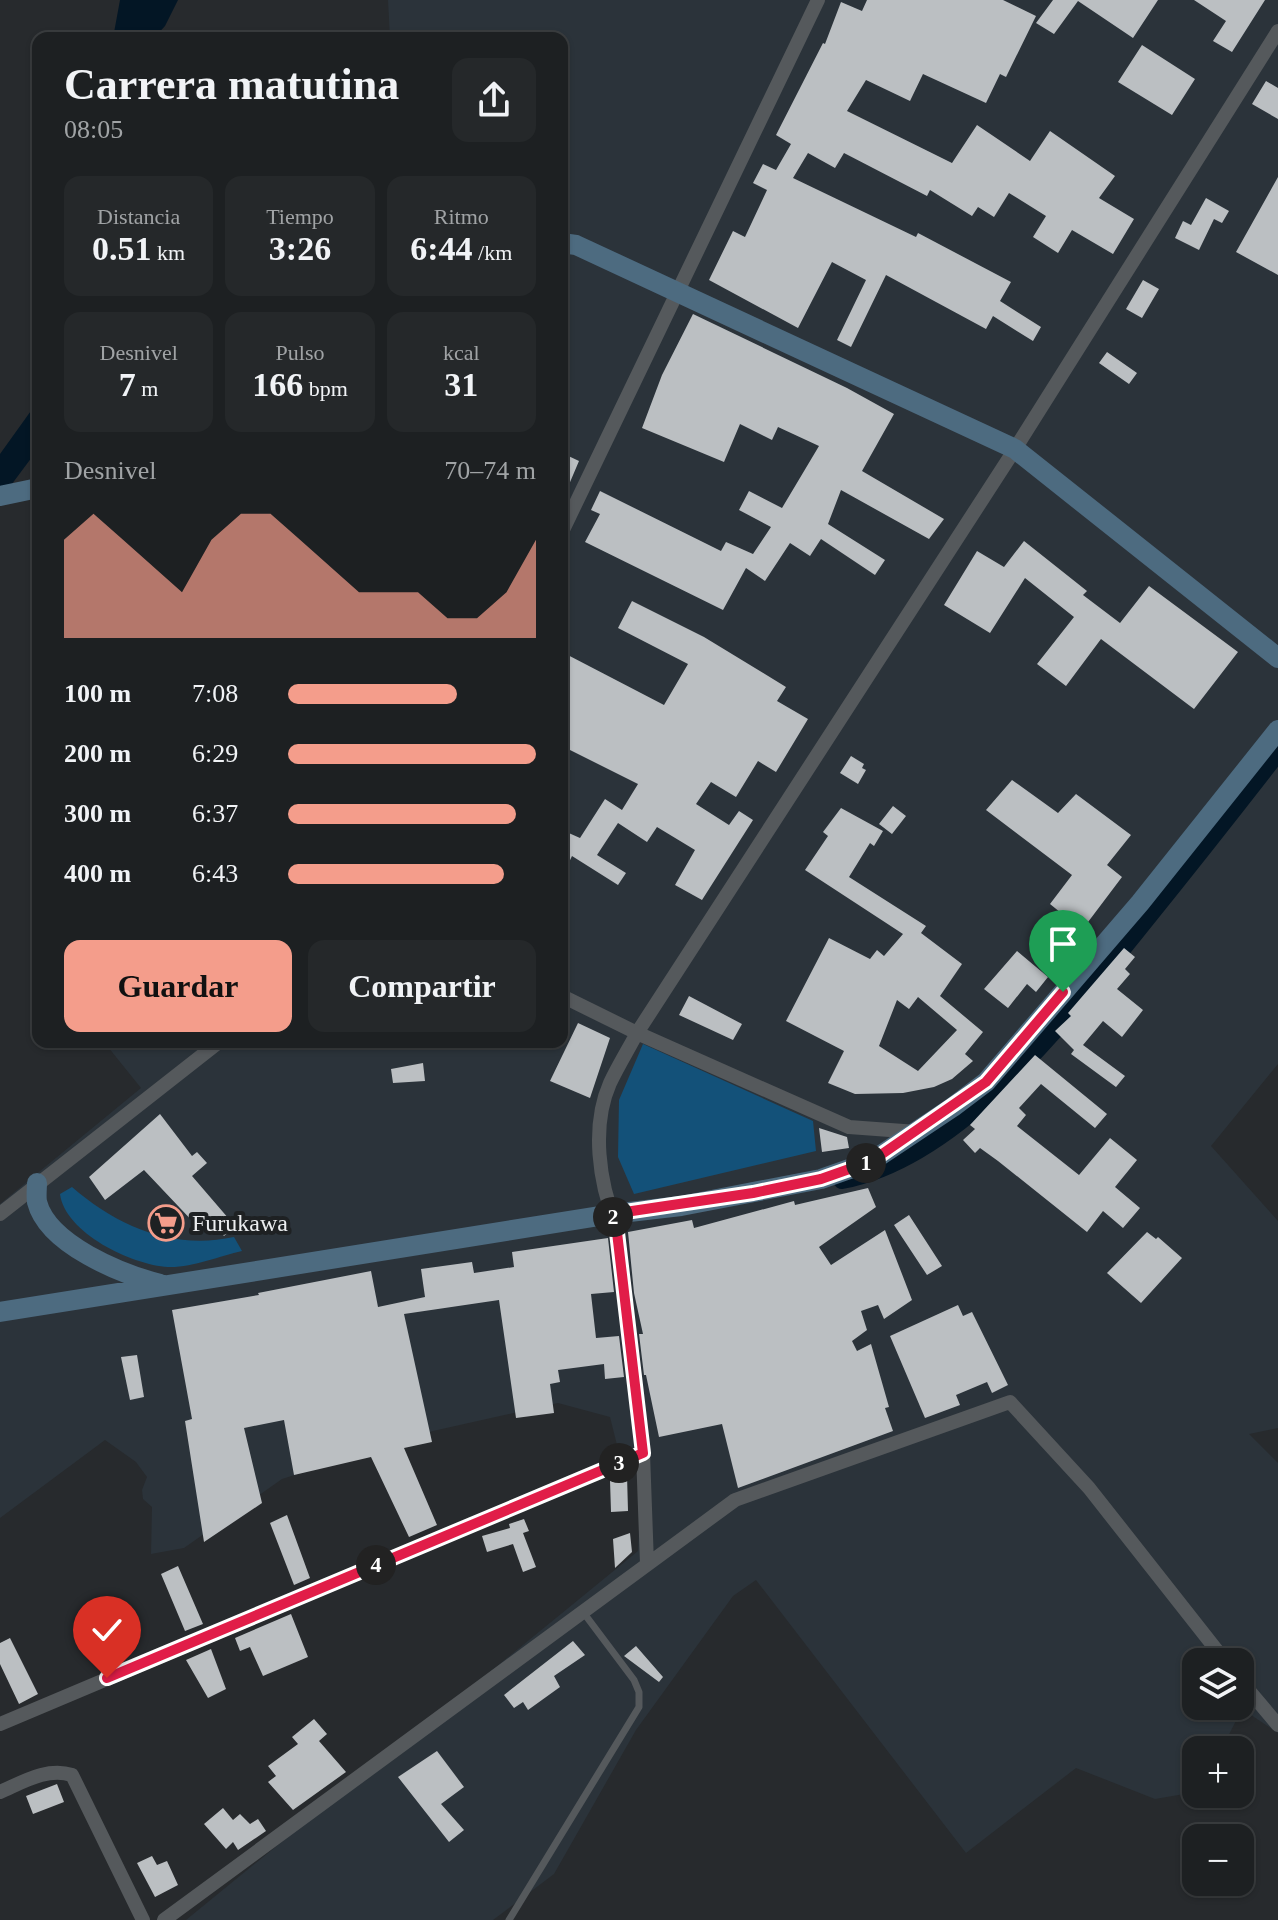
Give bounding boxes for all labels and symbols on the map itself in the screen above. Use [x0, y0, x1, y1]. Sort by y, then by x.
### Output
pin [1029, 910, 1097, 992]
pin: 1 [846, 1143, 886, 1183]
pin: 2 [593, 1197, 633, 1237]
supermarket icon: Furukawa [147, 1204, 185, 1242]
place label: Furukawa [192, 1210, 288, 1236]
pin: 3 [599, 1443, 639, 1483]
pin: 4 [356, 1545, 396, 1585]
pin [73, 1596, 141, 1678]

